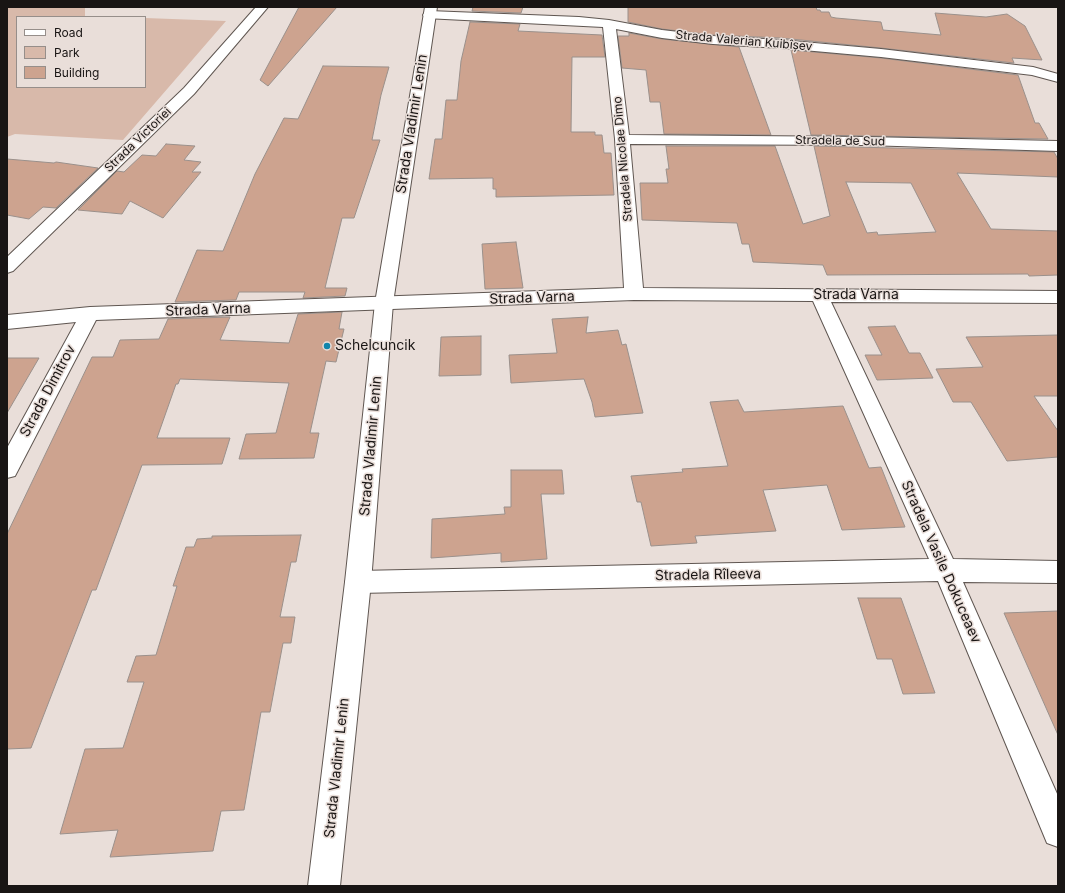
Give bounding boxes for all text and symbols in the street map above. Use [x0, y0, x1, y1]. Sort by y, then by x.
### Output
legend [16, 16, 146, 88]
text: Road [54, 25, 83, 40]
street label: Strada Valerian Kuibîșev [675, 28, 813, 54]
text: Park [54, 45, 80, 60]
street label: Strada Vladimir Lenin [393, 53, 431, 195]
text: Building [54, 65, 99, 80]
street label: Stradela Nicolae Dimo [610, 96, 636, 222]
street label: Strada Victoriei [102, 105, 174, 175]
street label: Stradela de Sud [795, 133, 885, 149]
street label: Strada Varna [813, 287, 899, 303]
street label: Strada Varna [489, 288, 575, 308]
street label: Strada Varna [165, 300, 251, 320]
place label: Schelcuncik [335, 338, 415, 354]
marker: Schelcuncik [322, 341, 332, 351]
street label: Strada Dimitrov [17, 342, 79, 440]
street label: Strada Vladimir Lenin [356, 375, 386, 517]
street label: Stradela Vasile Dokuceaev [898, 478, 984, 646]
street label: Stradela Rîleeva [655, 566, 761, 584]
street label: Strada Vladimir Lenin [321, 697, 353, 839]

